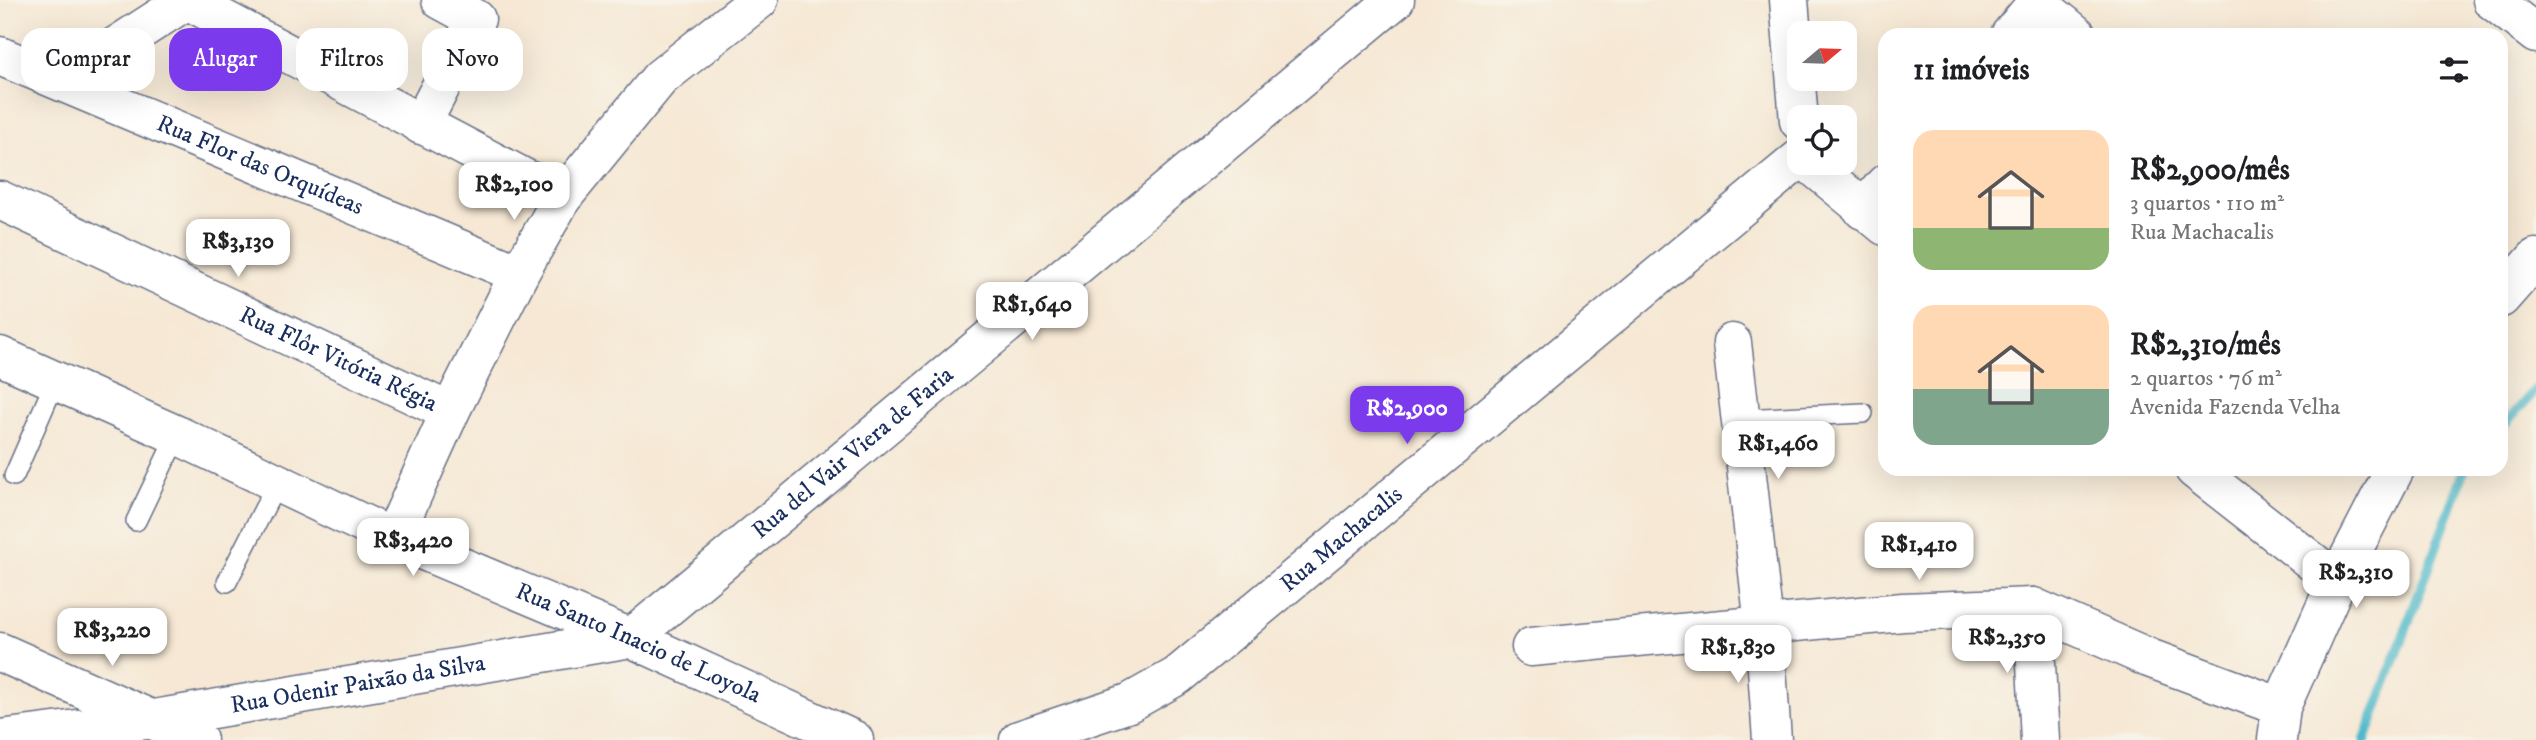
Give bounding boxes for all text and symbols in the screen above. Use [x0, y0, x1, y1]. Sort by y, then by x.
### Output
north arrow [1787, 21, 1857, 91]
map controls [1787, 21, 1857, 175]
chip: Comprar [21, 28, 155, 91]
chip: Alugar [169, 28, 282, 91]
chip: Filtros [296, 28, 408, 91]
chip: Novo [422, 28, 523, 91]
icon: filters [2435, 51, 2473, 89]
text: 11 imóveis [1913, 52, 2030, 89]
button: locate [1787, 105, 1857, 175]
street label: Rua Flor das Orquídeas [152, 108, 368, 222]
text: R$2,900/mês [2130, 152, 2290, 189]
icon: home [1969, 158, 2053, 242]
pin: R$2,100 [449, 162, 579, 222]
text: R$2,100 [475, 170, 553, 199]
text: 3 quartos · 110 m² [2130, 189, 2284, 218]
text: Rua Machacalis [2130, 218, 2274, 247]
pin: R$3,130 [173, 219, 303, 279]
text: R$3,130 [202, 227, 274, 256]
pin: R$1,640 [967, 282, 1097, 342]
text: R$1,640 [992, 290, 1072, 319]
street label: Rua Flôr Vitória Régia [235, 300, 443, 419]
text: R$2,310/mês [2130, 327, 2281, 364]
icon: home [1969, 333, 2053, 417]
street label: Rua del Vair Viera de Faria [746, 360, 960, 546]
text: 2 quartos · 76 m² [2130, 364, 2282, 393]
pin: R$2,900 [1342, 386, 1472, 446]
text: Avenida Fazenda Velha [2130, 393, 2340, 422]
text: R$2,900 [1366, 394, 1448, 423]
pin: R$1,460 [1713, 421, 1843, 481]
text: R$1,460 [1738, 429, 1818, 458]
street label: Rua Machacalis [1274, 480, 1409, 599]
pin: R$3,420 [348, 518, 478, 578]
pin: R$1,410 [1854, 522, 1984, 582]
text: R$3,420 [373, 526, 453, 555]
text: R$1,410 [1881, 530, 1957, 559]
pin: R$2,310 [2291, 550, 2421, 610]
text: R$2,310 [2319, 558, 2393, 587]
street label: Rua Santo Inacio de Loyola [511, 576, 766, 711]
pin: R$3,220 [47, 608, 177, 668]
text: R$3,220 [73, 616, 151, 645]
pin: R$2,350 [1942, 616, 2072, 675]
text: R$2,350 [1968, 623, 2046, 652]
pin: R$1,830 [1673, 626, 1803, 685]
text: R$1,830 [1701, 633, 1775, 662]
street label: Rua Odenir Paixão da Silva [228, 648, 488, 721]

